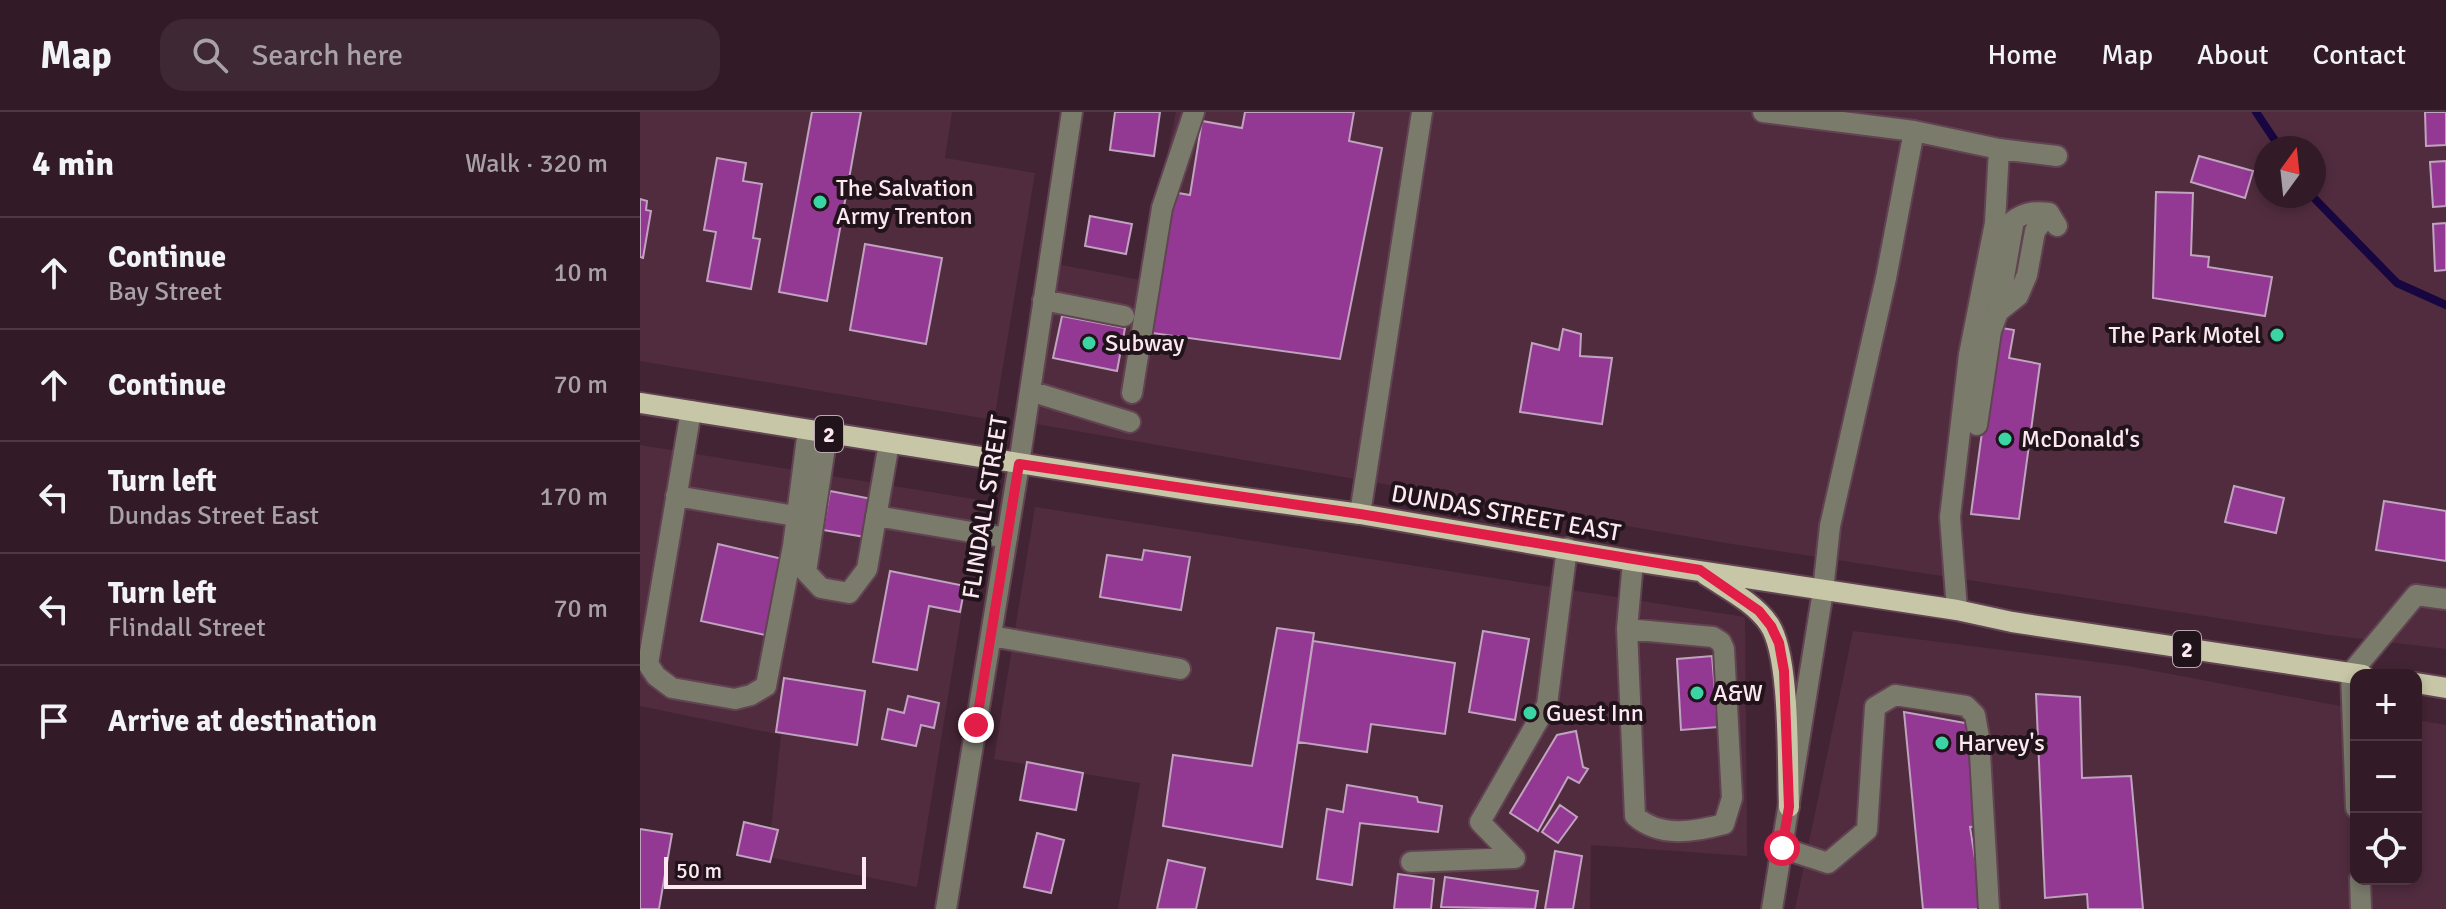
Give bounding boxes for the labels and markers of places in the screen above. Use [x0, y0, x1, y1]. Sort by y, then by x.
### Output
place label: The Salvation Army Trenton [836, 173, 974, 231]
marker: The Salvation Army Trenton [811, 193, 829, 211]
place label: The Park Motel [2109, 320, 2261, 350]
marker: The Park Motel [2268, 326, 2286, 344]
place label: Subway [1105, 328, 1184, 358]
marker: Subway [1080, 334, 1098, 352]
place label: McDonald's [2021, 424, 2140, 454]
marker: McDonald's [1996, 430, 2014, 448]
place label: A&W [1713, 678, 1763, 708]
marker: A&W [1688, 684, 1706, 702]
place label: Guest Inn [1546, 698, 1644, 728]
marker: Guest Inn [1521, 704, 1539, 722]
place label: Harvey's [1958, 728, 2045, 758]
marker: Harvey's [1933, 734, 1951, 752]

